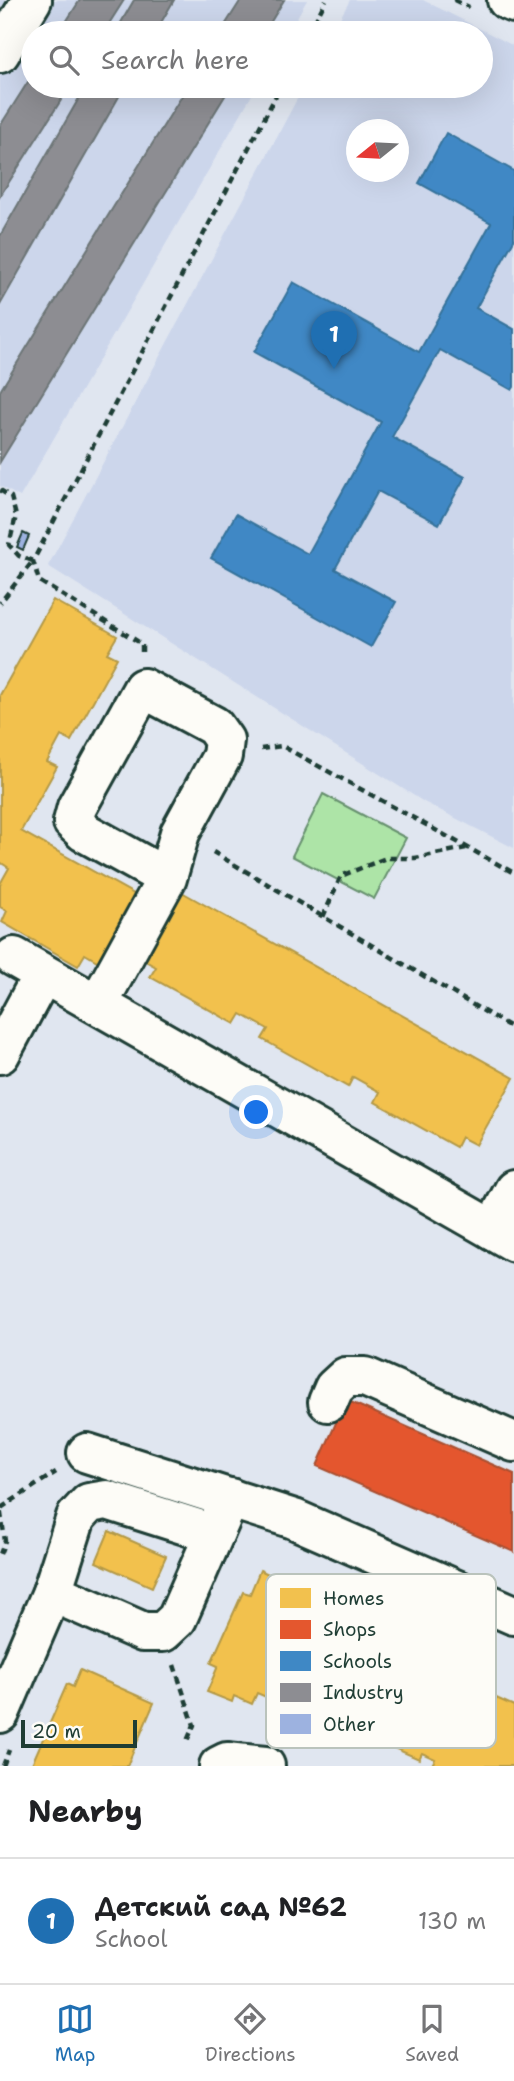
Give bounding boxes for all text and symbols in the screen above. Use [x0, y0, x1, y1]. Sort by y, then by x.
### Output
search box [21, 21, 493, 98]
icon: search [45, 41, 83, 79]
text: Search here [101, 42, 250, 77]
north arrow [346, 119, 409, 182]
pin: 1 [311, 311, 357, 369]
your location [239, 1095, 273, 1129]
legend [266, 1574, 496, 1748]
text: Homes [323, 1586, 384, 1611]
text: Shops [323, 1617, 377, 1642]
text: Schools [323, 1649, 392, 1674]
text: Industry [323, 1680, 404, 1705]
text: Other [323, 1712, 376, 1737]
scale bar [21, 1717, 136, 1749]
text: 20 m [32, 1719, 81, 1744]
text: Nearby [28, 1791, 143, 1832]
text: Детский сад №62 [95, 1889, 347, 1924]
text: 1 [46, 1906, 56, 1936]
text: 130 m [418, 1906, 486, 1936]
text: School [95, 1924, 167, 1954]
tab: Map [55, 2000, 95, 2067]
tab: Directions [205, 2000, 296, 2067]
tab: Saved [405, 2000, 459, 2067]

